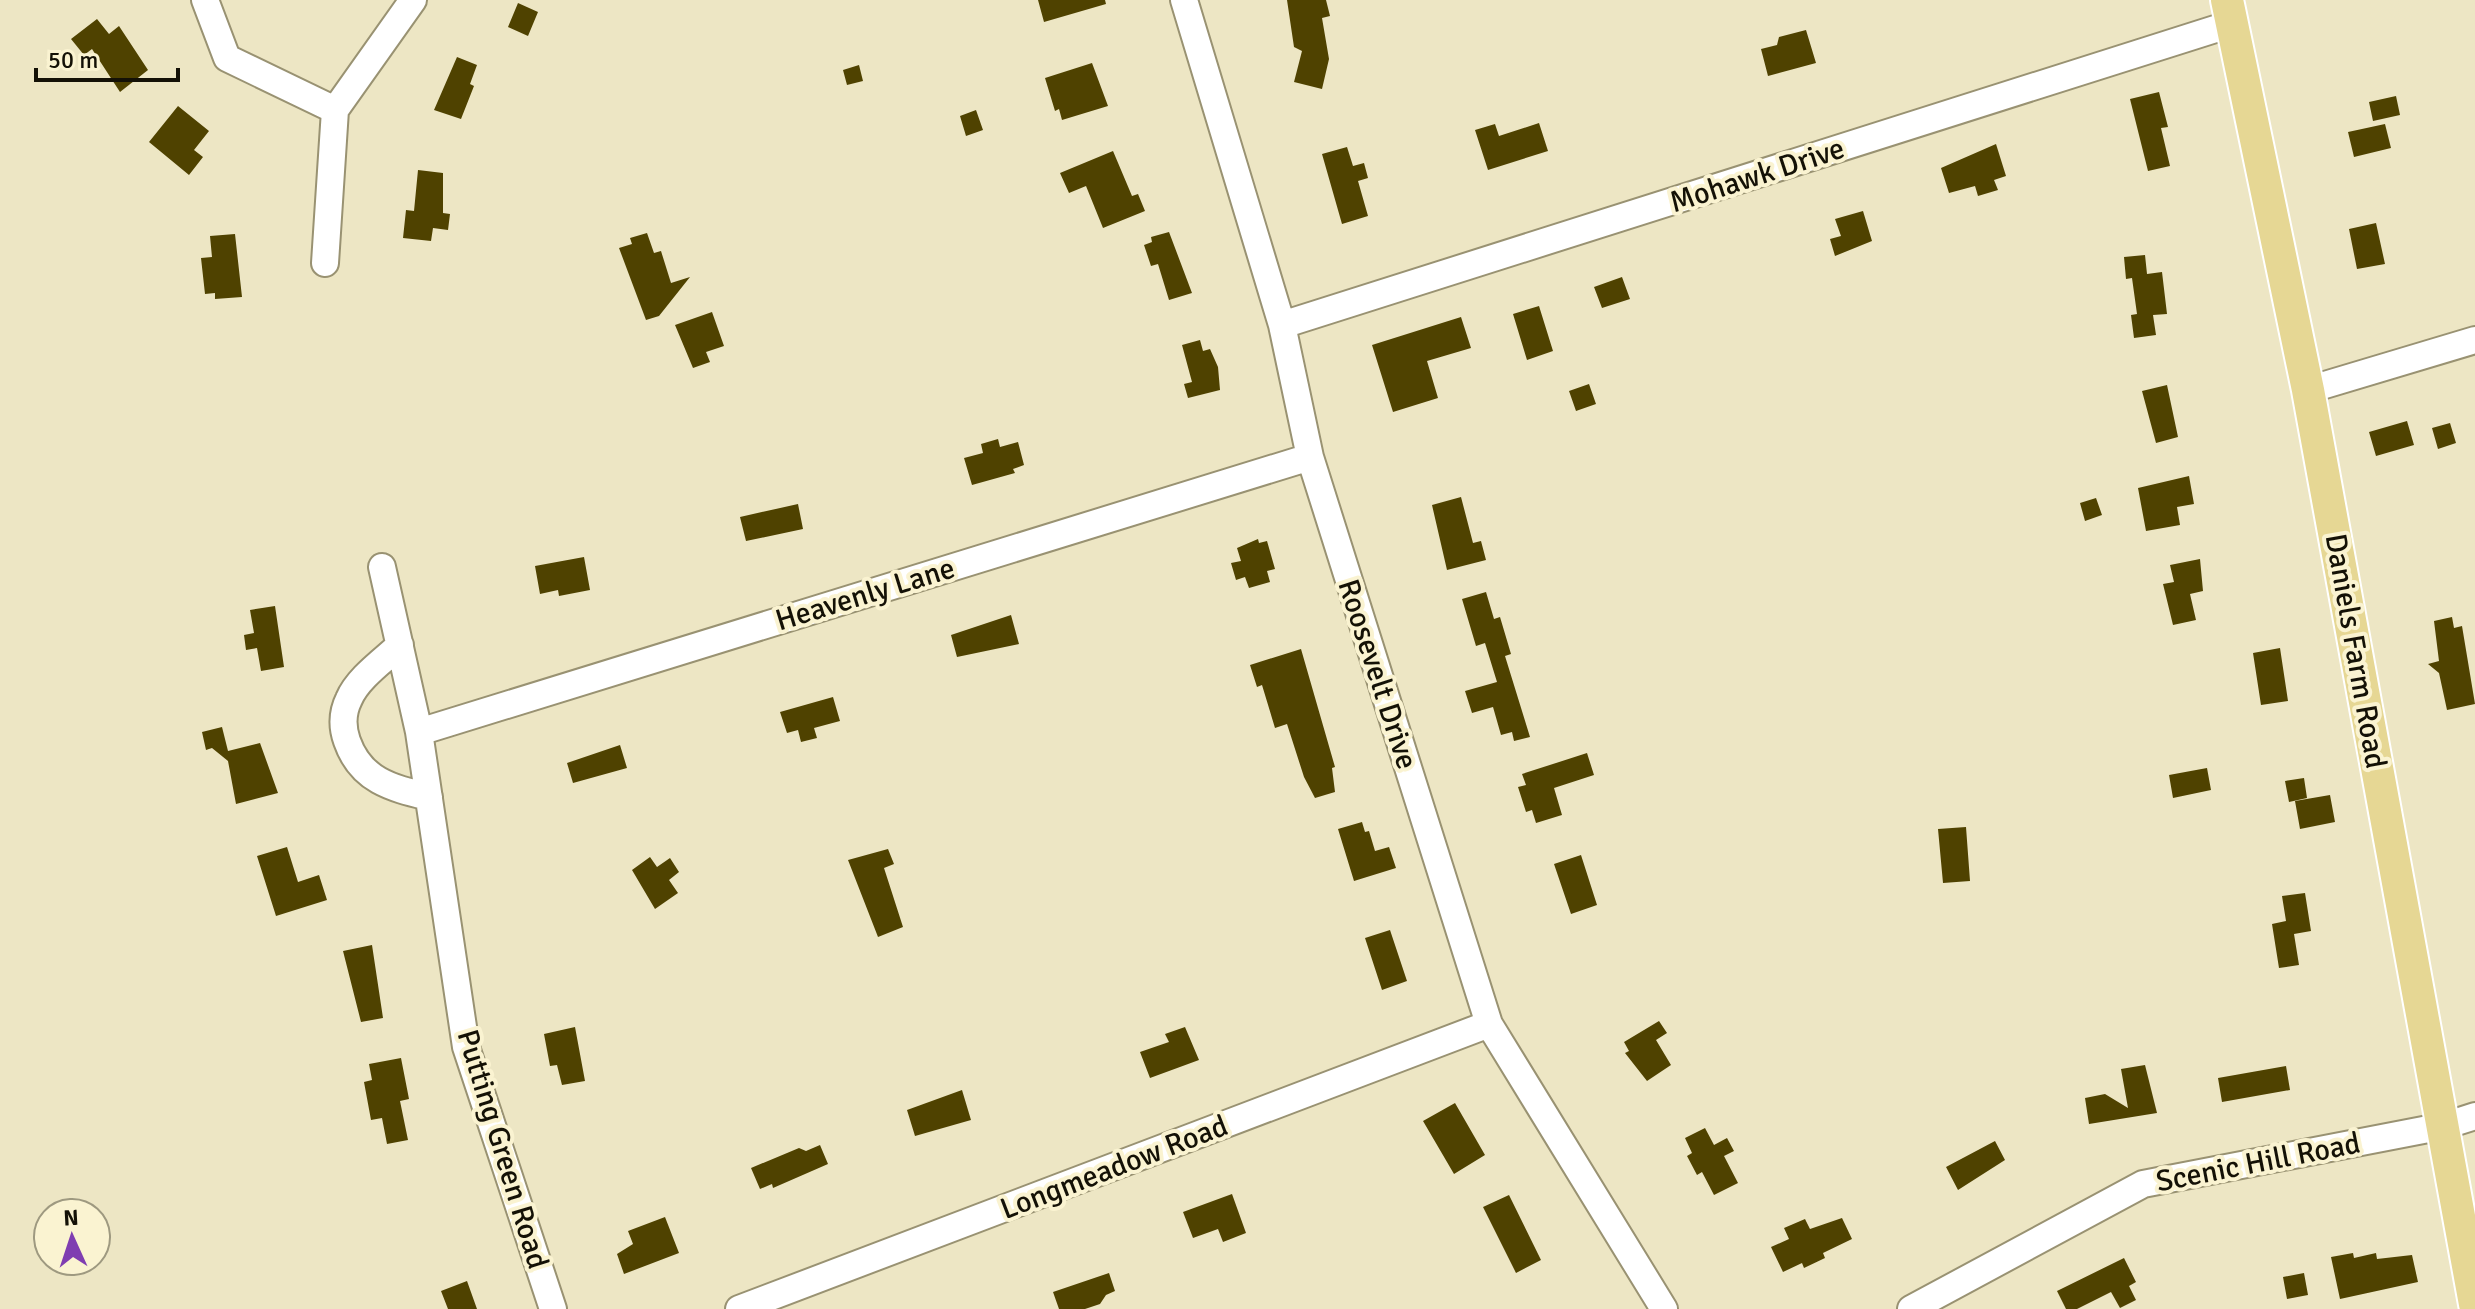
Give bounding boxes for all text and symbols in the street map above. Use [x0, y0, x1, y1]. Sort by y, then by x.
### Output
scale bar [36, 32, 178, 82]
text: 50 m [48, 45, 98, 75]
street label: Mohawk Drive [1665, 130, 1849, 221]
street label: Daniels Farm Road [2317, 531, 2394, 772]
street label: Heavenly Lane [771, 550, 959, 639]
street label: Roosevelt Drive [1329, 575, 1426, 774]
street label: Putting Green Road [449, 1025, 556, 1273]
street label: Longmeadow Road [995, 1107, 1233, 1228]
street label: Scenic Hill Road [2153, 1125, 2363, 1200]
north arrow [32, 1197, 112, 1277]
text: N [63, 1204, 79, 1231]

